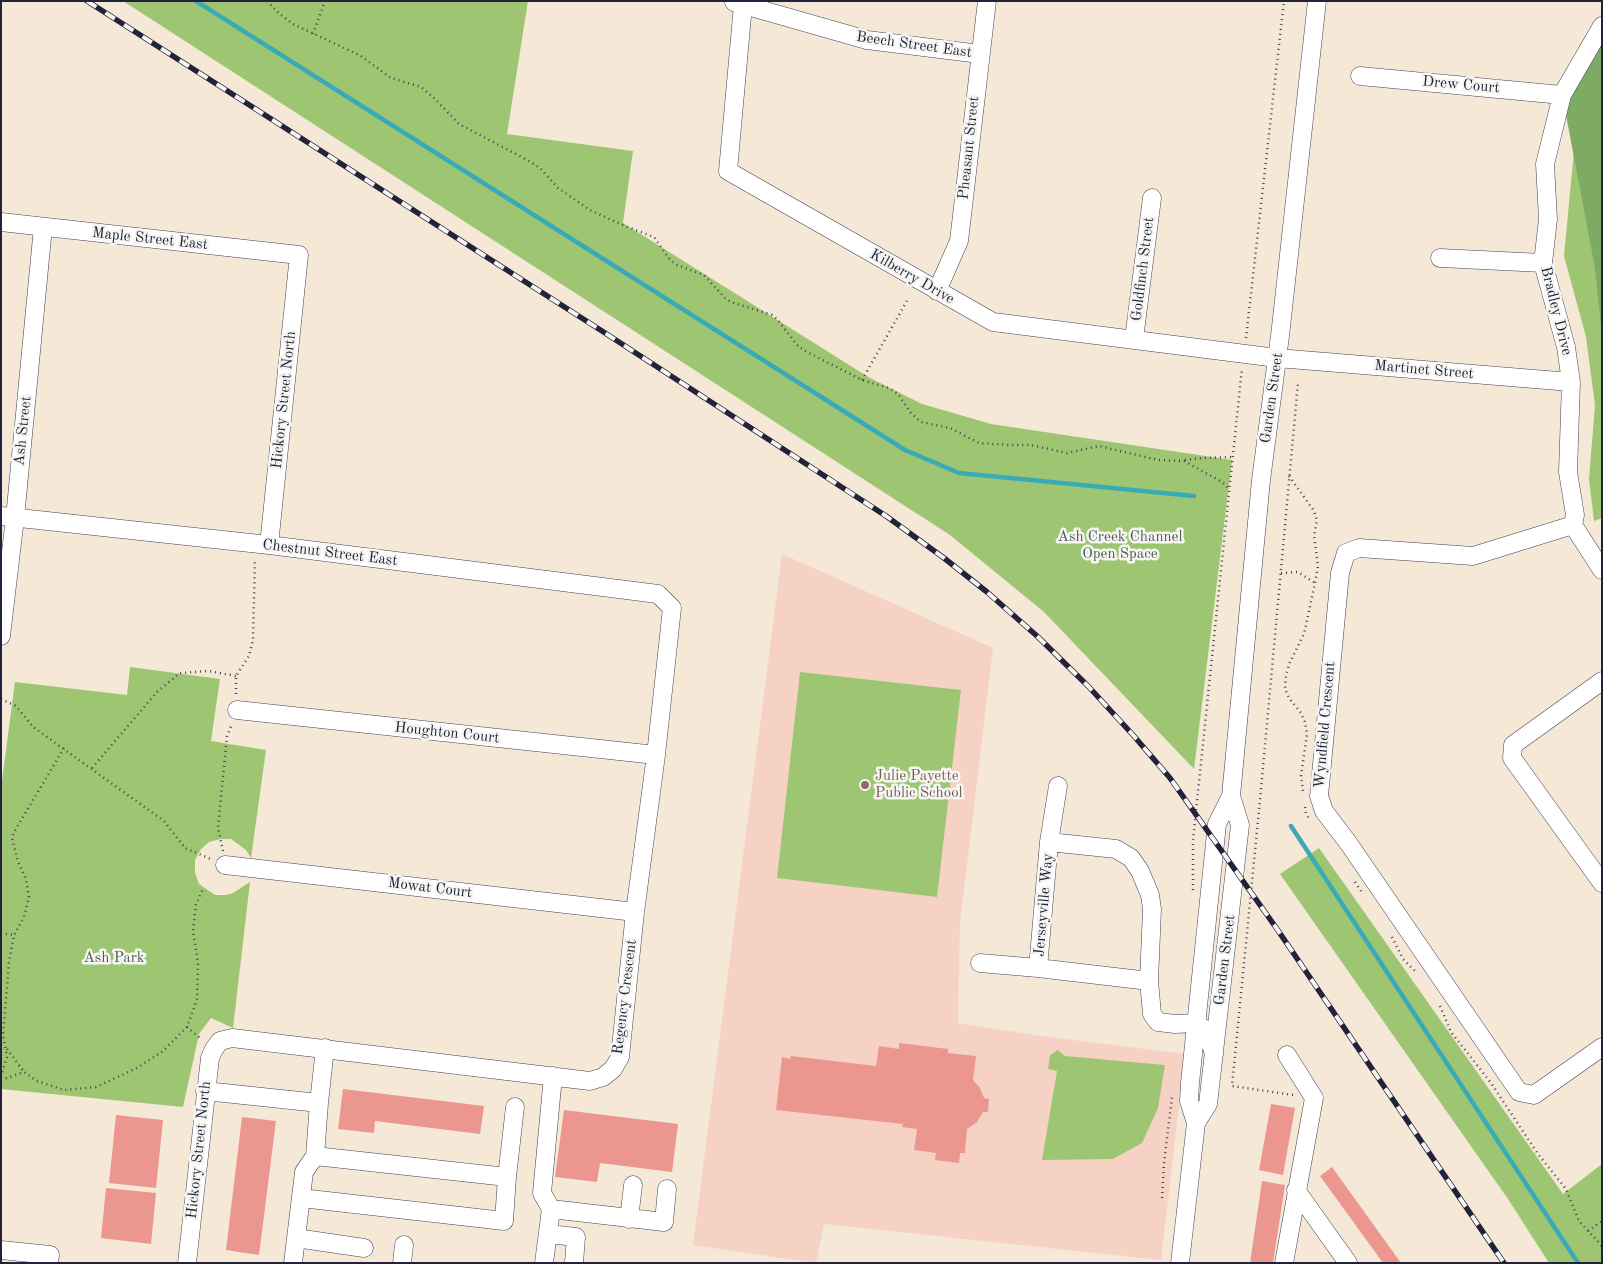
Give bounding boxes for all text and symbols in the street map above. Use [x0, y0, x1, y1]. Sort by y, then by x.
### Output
street label: Beech Street East [855, 28, 973, 62]
street label: Drew Court [1422, 73, 1500, 97]
street label: Pheasant Street [955, 95, 983, 201]
street label: Goldfinch Street [1128, 216, 1158, 322]
street label: Maple Street East [91, 224, 209, 254]
street label: Kilberry Drive [867, 246, 957, 308]
street label: Bradley Drive [1536, 265, 1576, 357]
street label: Hickory Street North [268, 330, 300, 470]
street label: Garden Street [1257, 352, 1287, 444]
street label: Martinet Street [1374, 357, 1474, 383]
street label: Ash Street [10, 395, 36, 467]
park label: Ash Creek Channel Open Space [1057, 528, 1183, 563]
street label: Chestnut Street East [261, 536, 399, 570]
street label: Wyndfield Crescent [1310, 661, 1340, 789]
street label: Houghton Court [394, 719, 500, 747]
place label: Julie Payette Public School [875, 767, 963, 802]
marker: Julie Payette Public School [859, 779, 871, 791]
street label: Jerseyville Way [1031, 853, 1057, 957]
street label: Mowat Court [387, 874, 473, 902]
street label: Garden Street [1211, 914, 1239, 1006]
street label: Regency Crescent [609, 938, 641, 1056]
park label: Ash Park [83, 949, 145, 967]
street label: Hickory Street North [183, 1080, 215, 1220]

